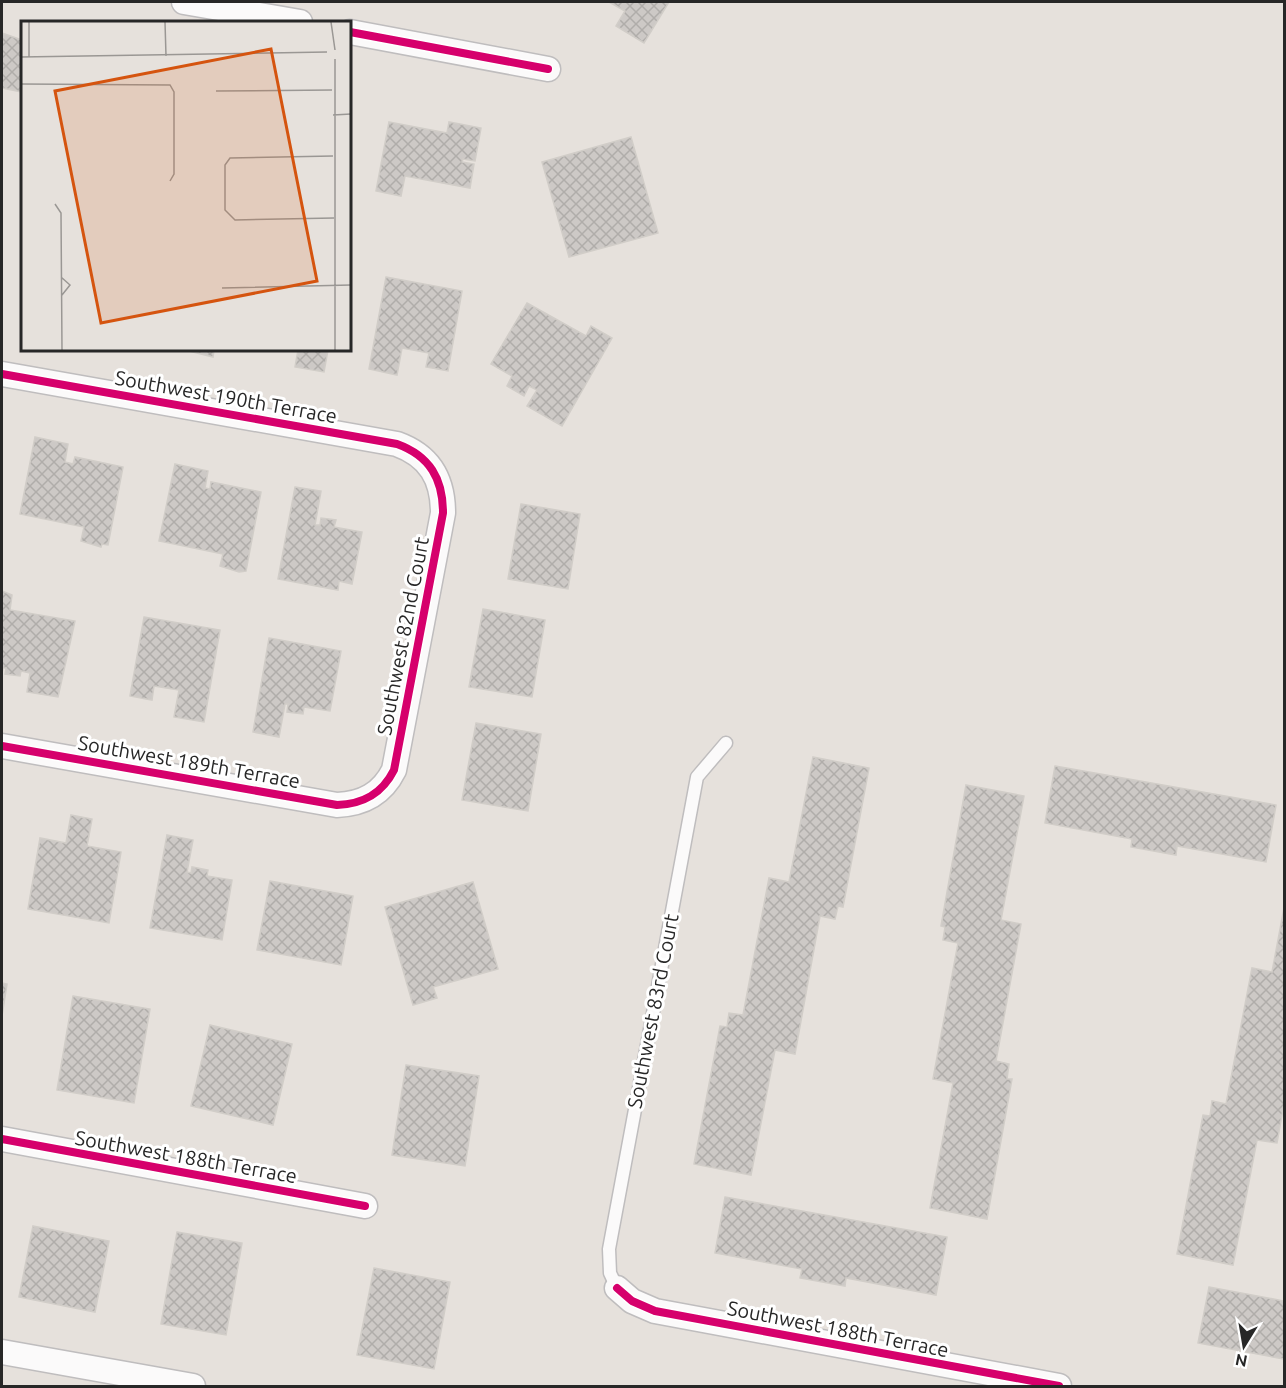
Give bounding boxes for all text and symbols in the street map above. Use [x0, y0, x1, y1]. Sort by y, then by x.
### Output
inset map [21, 21, 351, 351]
street label: Southwest 190th Terrace [113, 366, 339, 427]
street label: Southwest 82nd Court [372, 535, 433, 737]
street label: Southwest 189th Terrace [76, 731, 302, 792]
street label: Southwest 83rd Court [622, 912, 683, 1110]
street label: Southwest 188th Terrace [73, 1126, 299, 1187]
street label: Southwest 188th Terrace [725, 1296, 951, 1361]
north arrow [1214, 1316, 1274, 1376]
text: N [1234, 1351, 1249, 1371]

